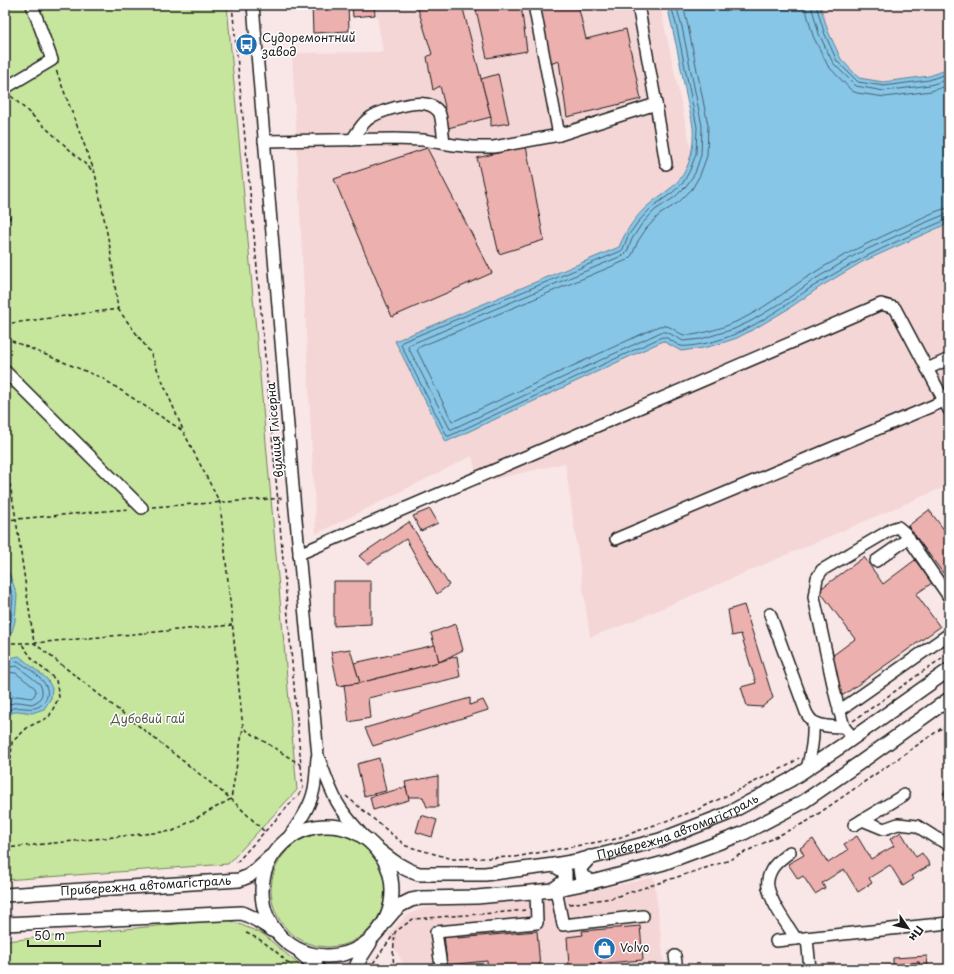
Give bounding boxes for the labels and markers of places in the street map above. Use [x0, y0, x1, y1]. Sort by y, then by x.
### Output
place label: Судоремонтний завод [261, 28, 356, 60]
bus stop icon: Судоремонтний завод [233, 32, 259, 58]
shop icon: Volvo [592, 935, 618, 961]
place label: Volvo [620, 938, 650, 956]

